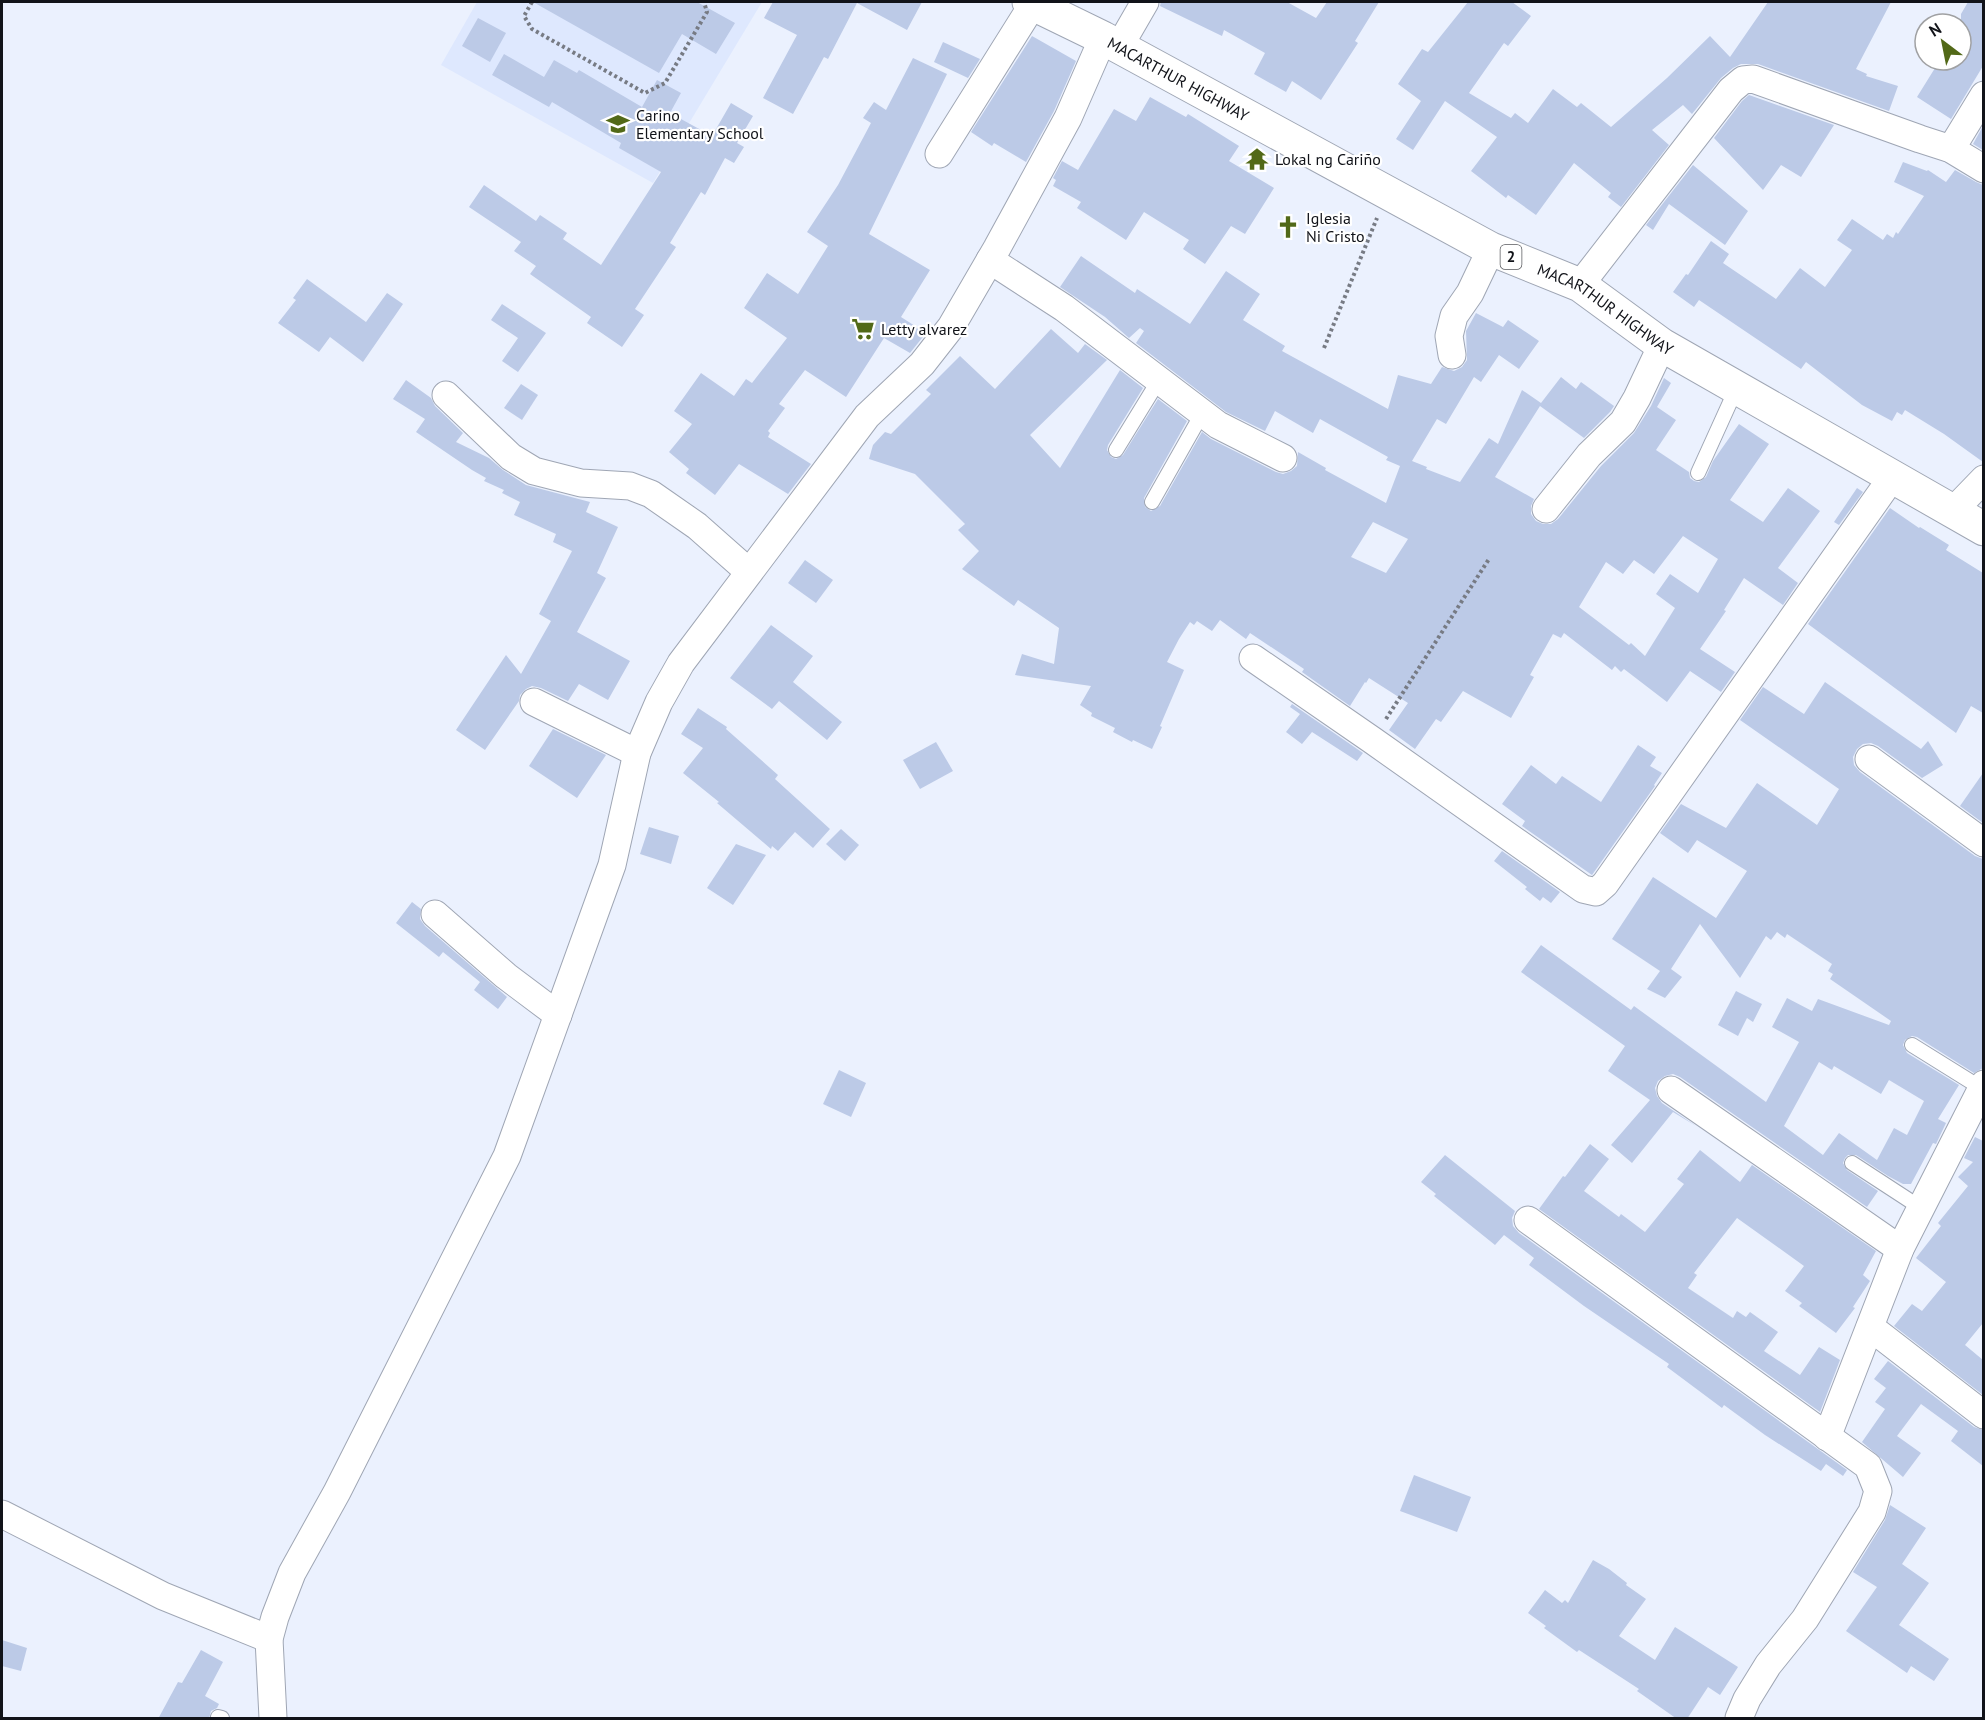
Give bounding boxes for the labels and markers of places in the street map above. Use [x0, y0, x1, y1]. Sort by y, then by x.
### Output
place label: Carino Elementary School [636, 105, 764, 143]
school or university icon: Carino Elementary School [605, 111, 631, 137]
temple icon: Lokal ng Cariño [1244, 146, 1270, 172]
place label: Lokal ng Cariño [1275, 149, 1381, 169]
place label: Iglesia Ni Cristo [1306, 208, 1364, 246]
church icon: Iglesia Ni Cristo [1275, 214, 1301, 240]
supermarket icon: Letty alvarez [850, 316, 876, 342]
place label: Letty alvarez [881, 319, 967, 339]

